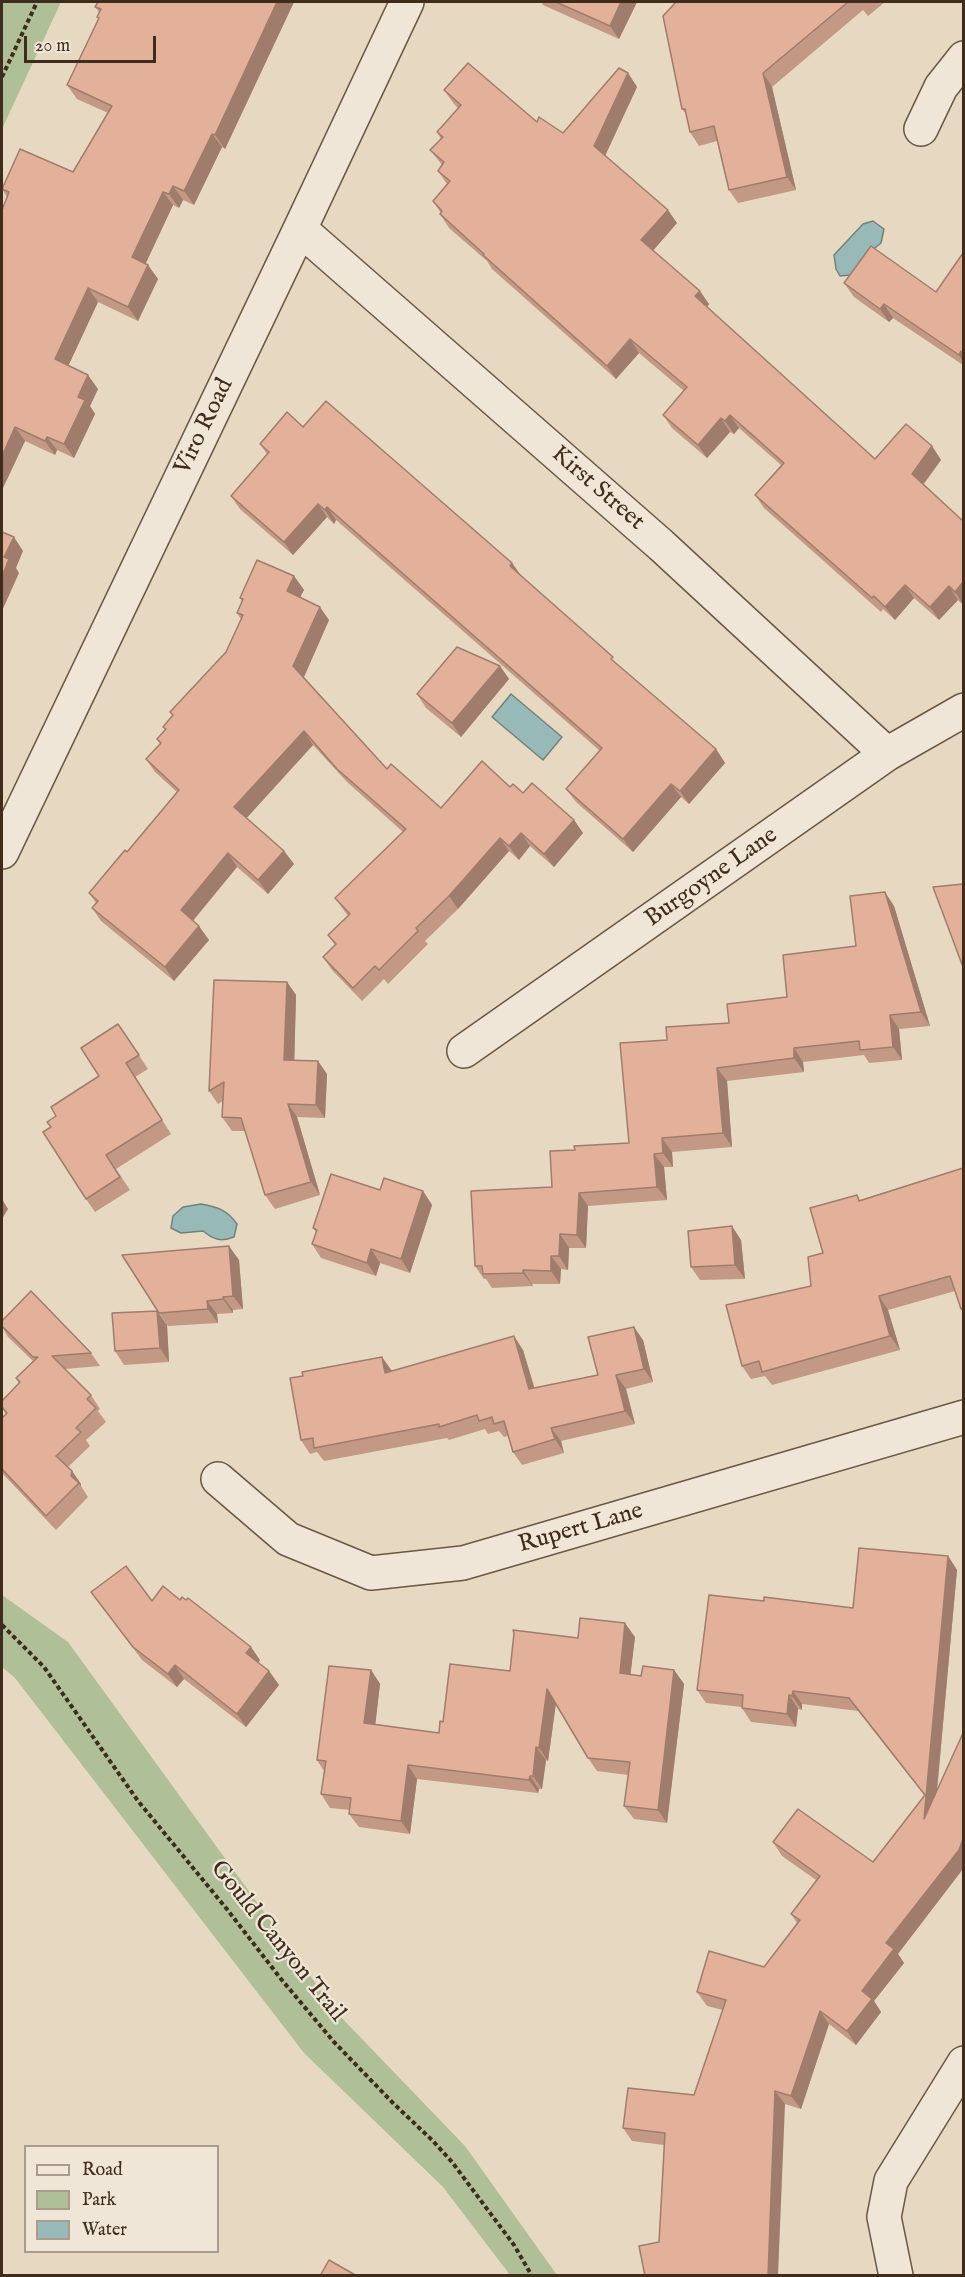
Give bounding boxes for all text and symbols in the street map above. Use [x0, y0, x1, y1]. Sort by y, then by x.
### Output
scale bar [27, 24, 159, 62]
text: 20 m [35, 35, 70, 58]
street label: Viro Road [169, 374, 241, 480]
street label: Kirst Street [544, 441, 650, 537]
street label: Burgoyne Lane [640, 822, 784, 934]
street label: Rupert Lane [515, 1497, 647, 1561]
street label: Gould Canyon Trail [203, 1856, 351, 2028]
legend [24, 2145, 219, 2253]
text: Road [82, 2159, 123, 2182]
text: Park [82, 2189, 116, 2212]
text: Water [82, 2219, 127, 2242]

